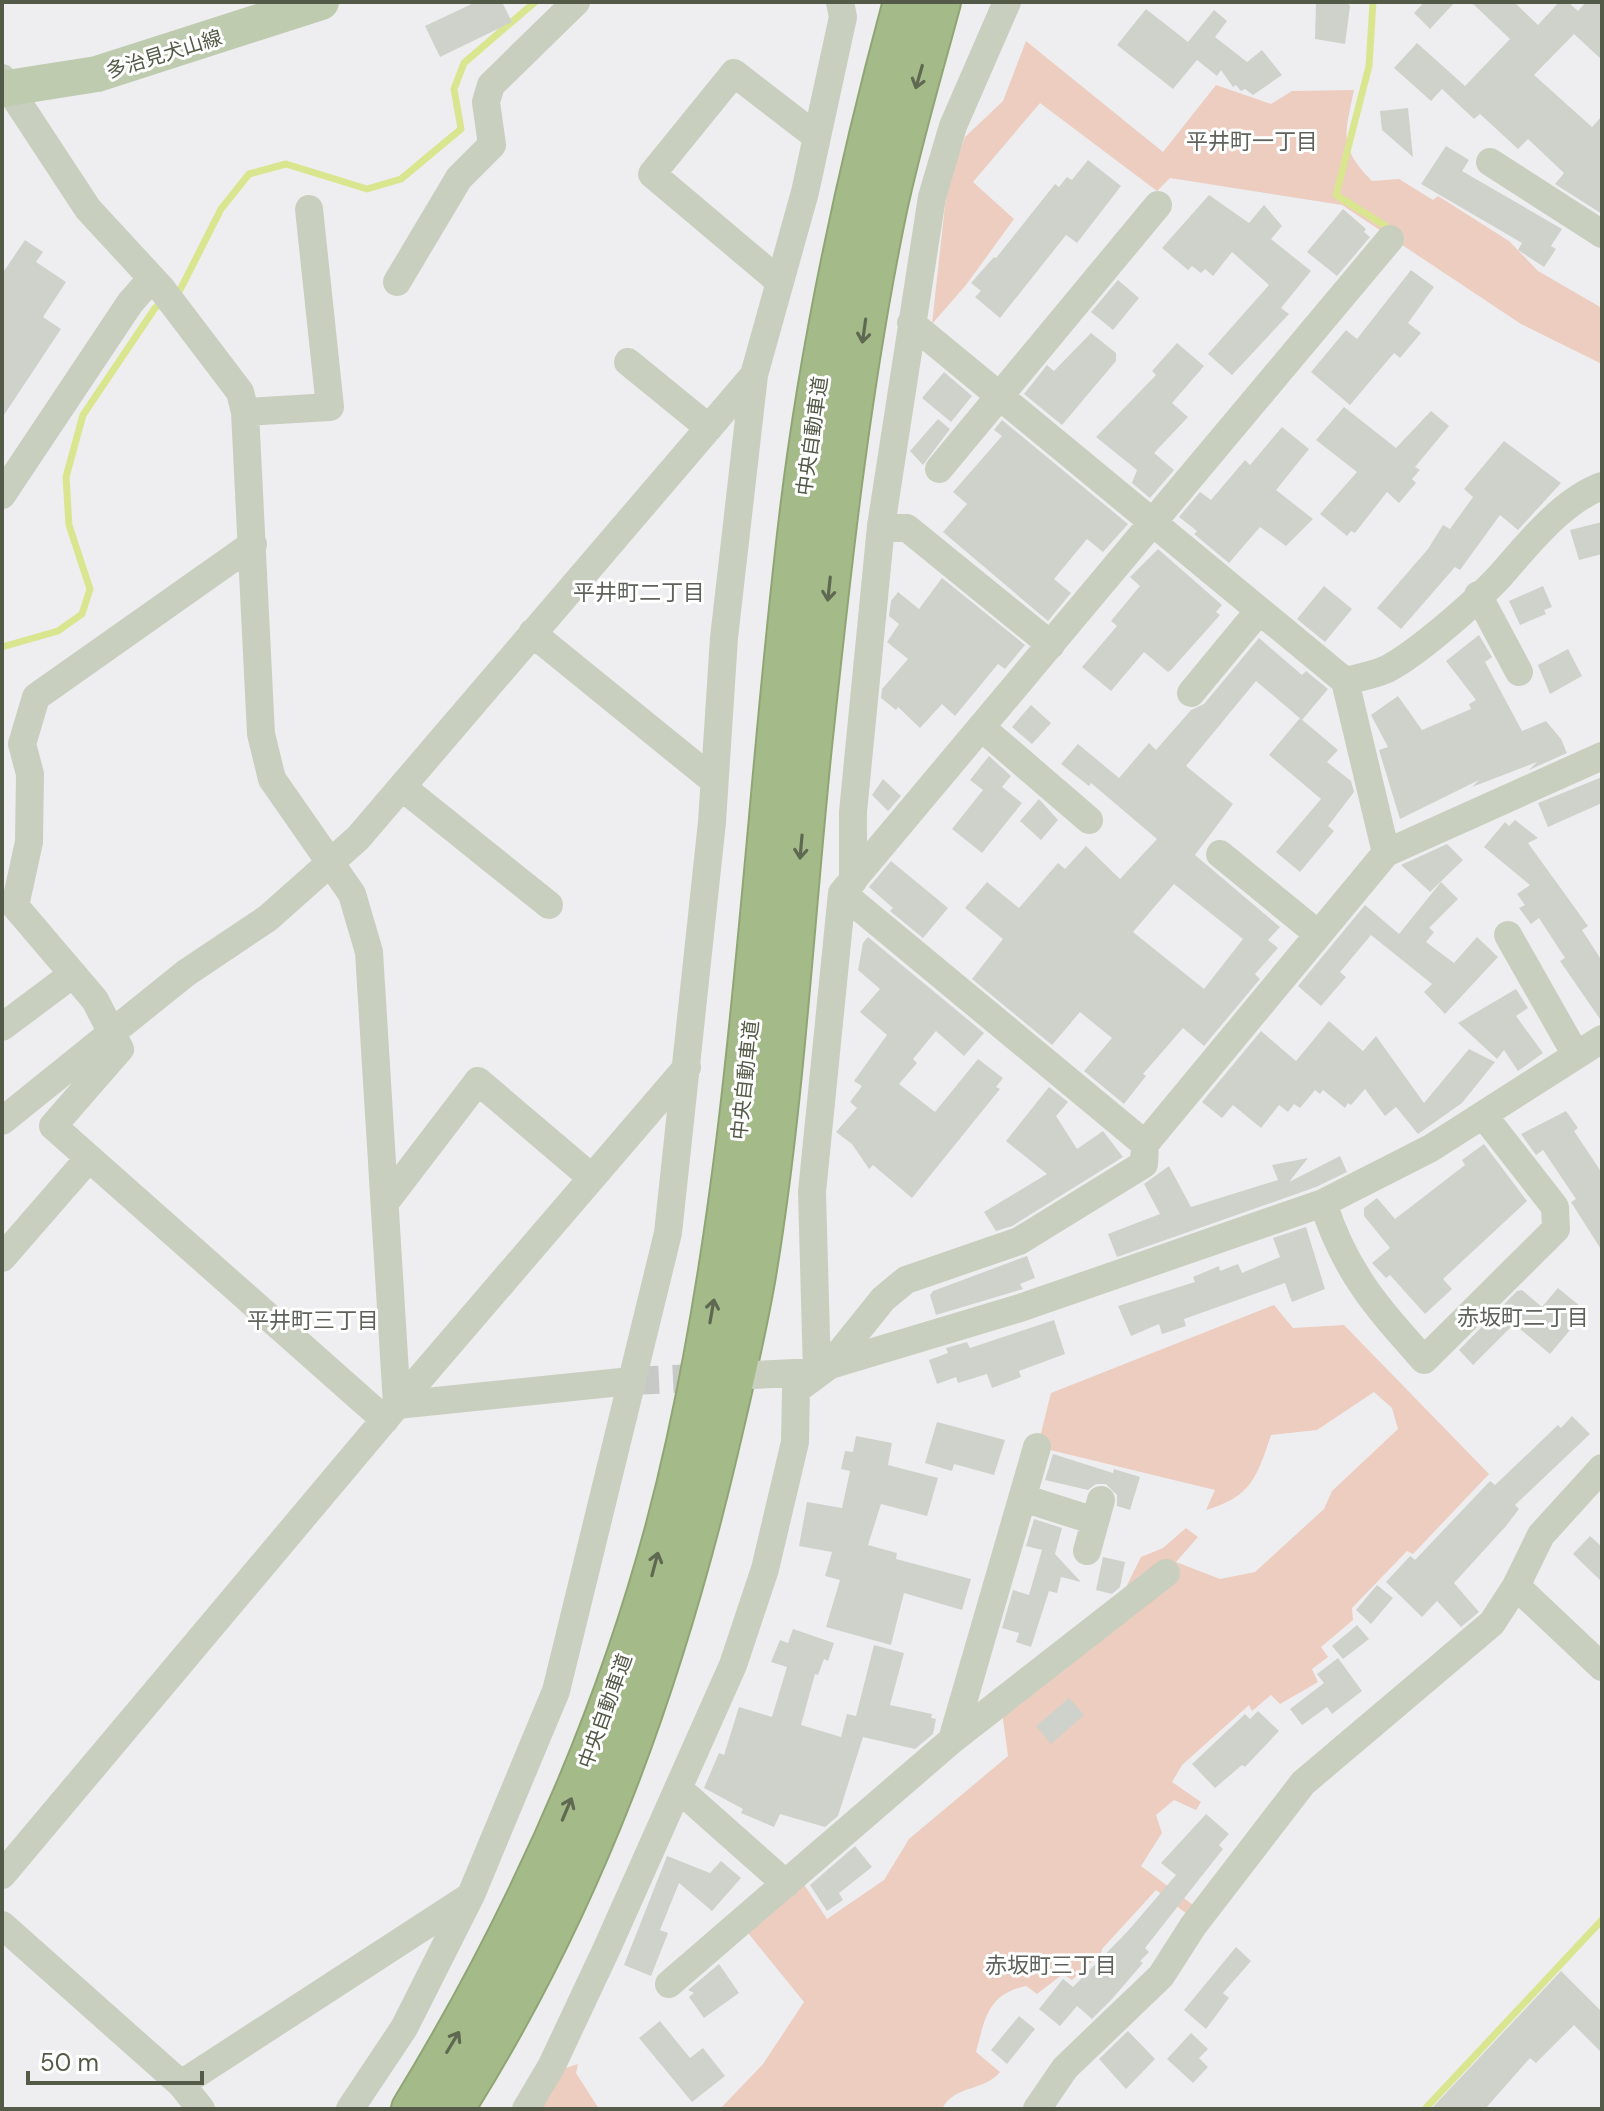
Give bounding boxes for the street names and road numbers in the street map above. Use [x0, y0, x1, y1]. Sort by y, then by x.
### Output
street label: 多治見犬山線 [103, 24, 225, 84]
street label: 中央自動車道 [791, 375, 833, 497]
street label: 中央自動車道 [726, 1019, 764, 1141]
street label: 中央自動車道 [572, 1650, 638, 1772]

